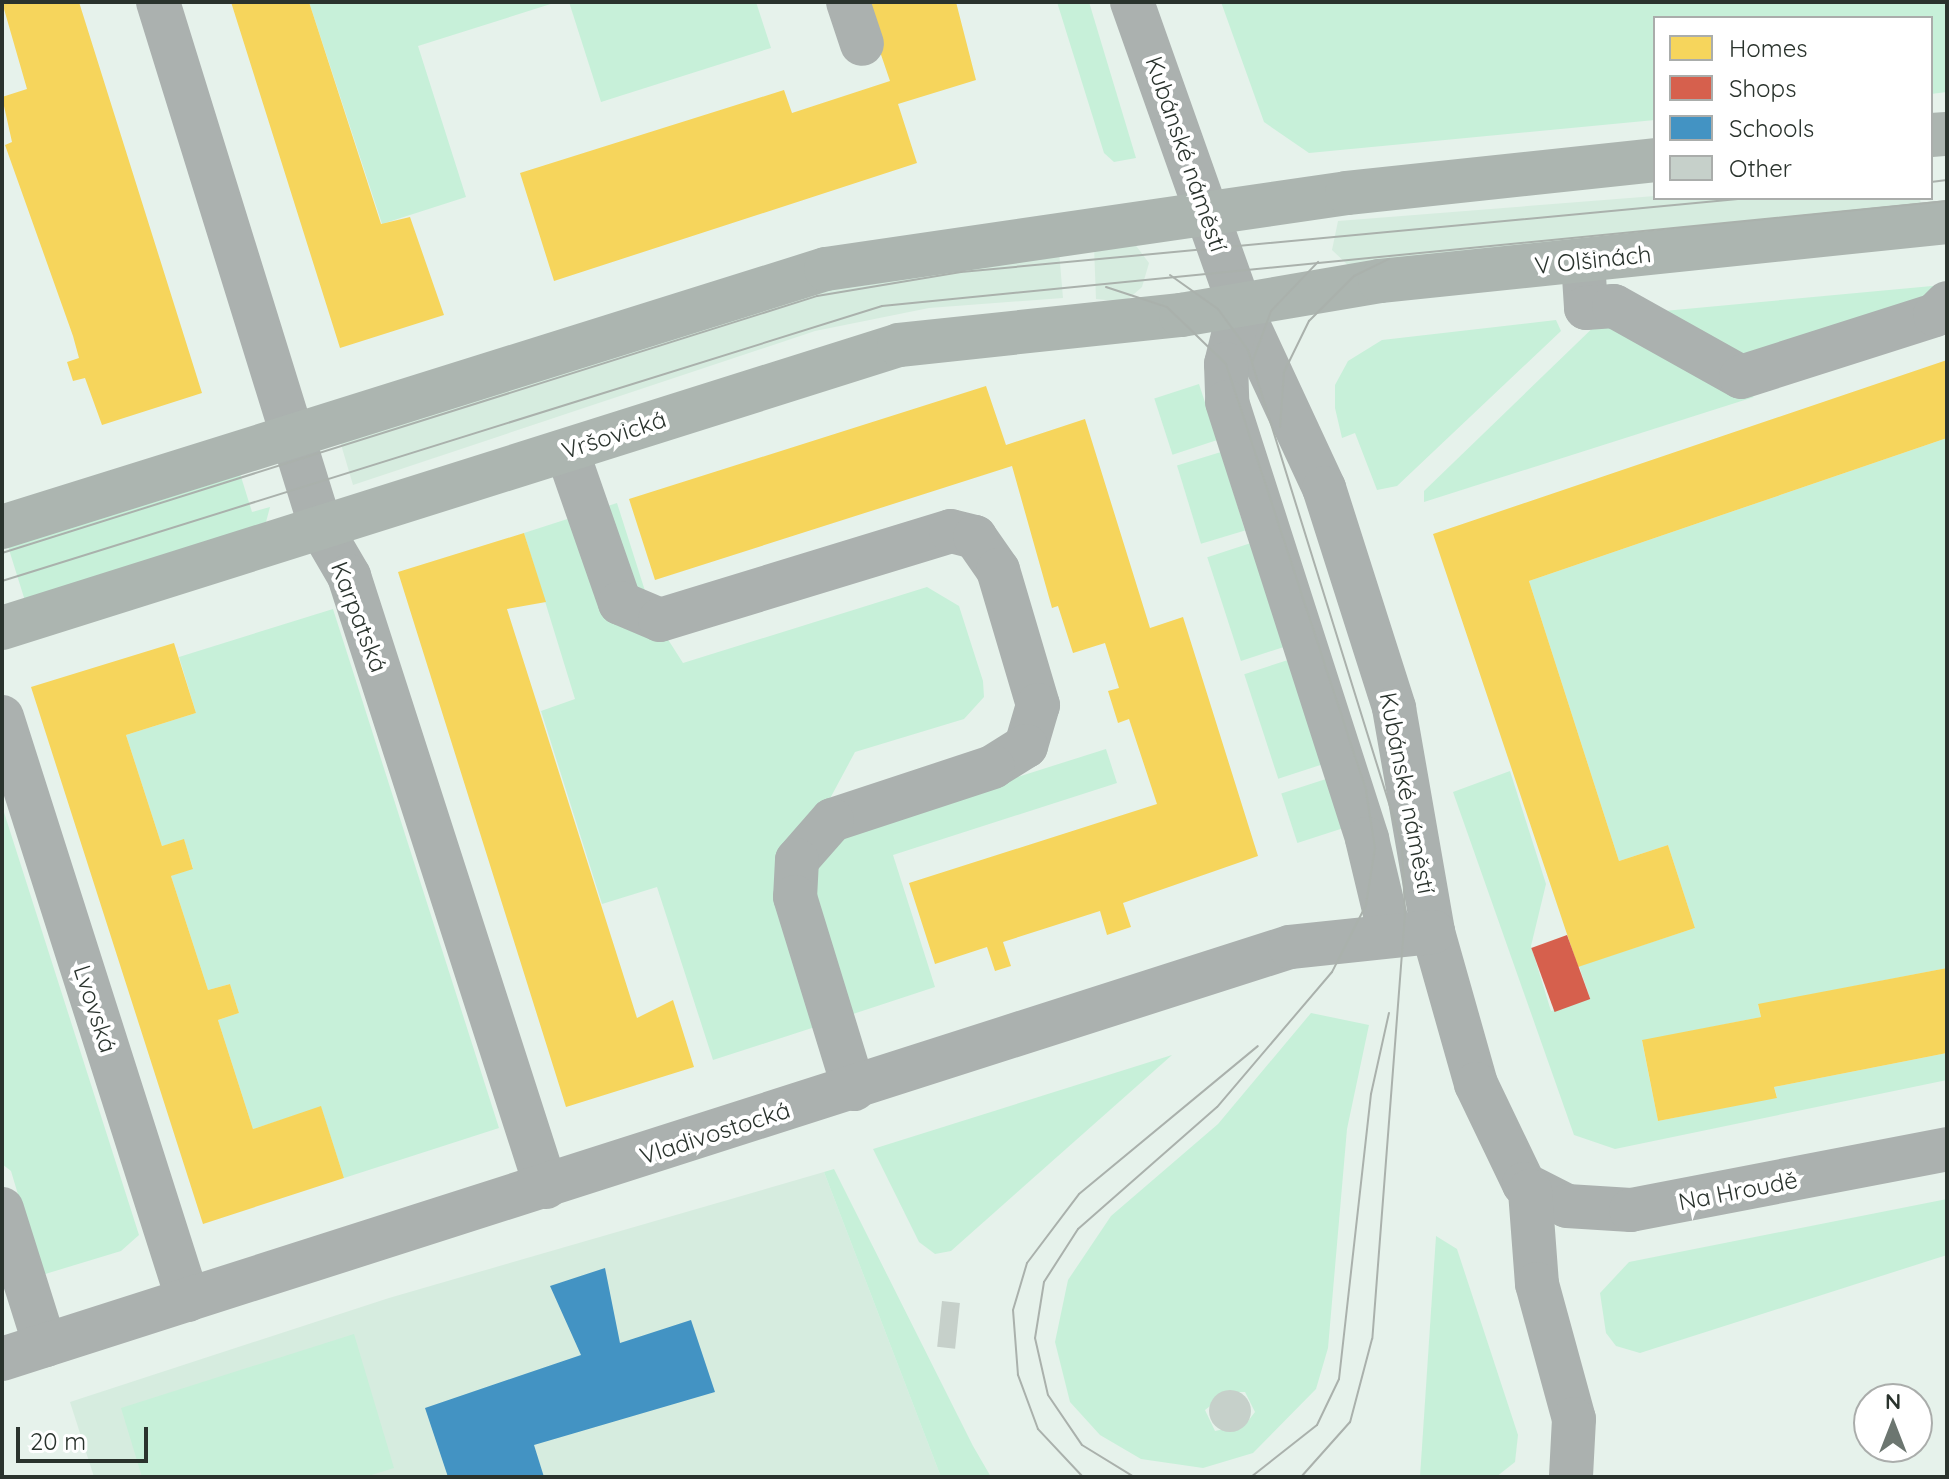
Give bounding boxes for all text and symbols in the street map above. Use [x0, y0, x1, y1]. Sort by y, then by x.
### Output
legend [1653, 16, 1933, 200]
text: Homes [1729, 33, 1807, 63]
street label: Kubánské náměstí [1139, 53, 1233, 255]
text: Shops [1729, 73, 1796, 103]
text: Schools [1729, 113, 1814, 143]
text: Other [1729, 153, 1792, 183]
street label: V Olšinách [1533, 240, 1653, 280]
street label: Vršovická [558, 405, 670, 465]
street label: Karpatská [325, 558, 393, 676]
street label: Kubánské náměstí [1373, 690, 1441, 896]
street label: Lvovská [67, 962, 123, 1056]
street label: Vladivostocká [636, 1095, 794, 1171]
street label: Na Hroudě [1676, 1165, 1800, 1217]
north arrow [1853, 1383, 1933, 1463]
text: N [1885, 1387, 1901, 1415]
scale bar [20, 1411, 152, 1461]
text: 20 m [30, 1426, 86, 1456]

